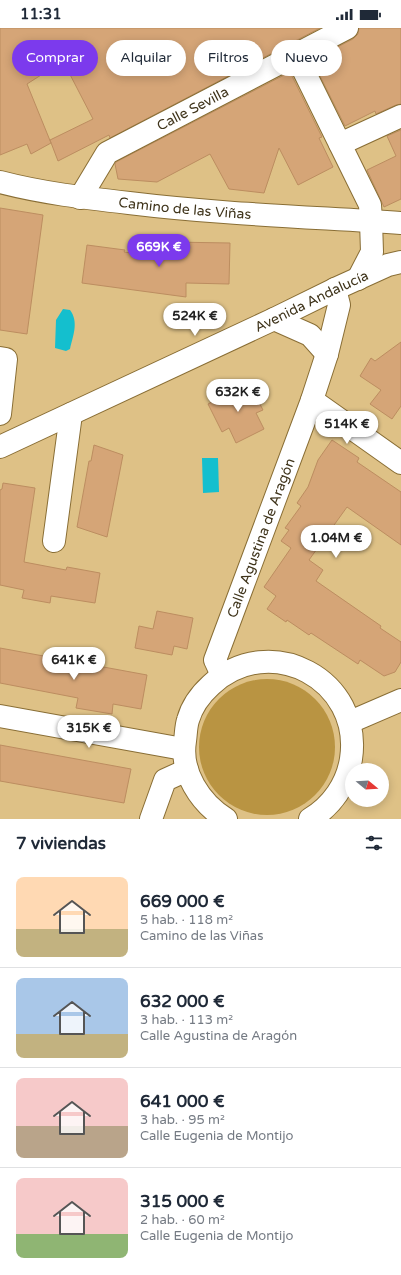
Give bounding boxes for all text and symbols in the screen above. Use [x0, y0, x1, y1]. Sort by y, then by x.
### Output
text: 11:31 [20, 5, 62, 23]
chip: Comprar [12, 40, 98, 76]
chip: Alquilar [106, 40, 186, 76]
chip: Filtros [194, 40, 263, 76]
chip: Nuevo [271, 40, 342, 76]
street label: Calle Sevilla [154, 83, 231, 134]
street label: Camino de las Viñas [118, 193, 252, 223]
pin: 669K € [126, 234, 192, 268]
text: 669K € [136, 239, 182, 255]
street label: Avenida Andalucía [252, 267, 371, 335]
pin: 524K € [162, 303, 228, 337]
text: 524K € [172, 308, 218, 324]
pin: 632K € [205, 379, 271, 413]
text: 632K € [215, 384, 261, 400]
pin: 514K € [314, 411, 380, 445]
text: 514K € [324, 416, 370, 432]
street label: Calle Agustina de Aragón [223, 455, 298, 620]
pin: 1.04M € [299, 525, 373, 559]
text: 1.04M € [310, 530, 362, 546]
pin: 641K € [41, 647, 107, 681]
text: 641K € [51, 652, 97, 668]
pin: 315K € [56, 715, 122, 749]
text: 315K € [66, 720, 112, 736]
north arrow [345, 763, 389, 807]
map controls [345, 763, 389, 807]
icon: filters [363, 832, 385, 854]
text: 7 viviendas [16, 833, 106, 854]
text: 669 000 € [140, 891, 225, 912]
icon: home [48, 893, 96, 941]
text: 5 hab. · 118 m² [140, 912, 233, 928]
text: Camino de las Viñas [140, 928, 263, 944]
text: 632 000 € [140, 991, 225, 1012]
icon: home [48, 994, 96, 1042]
text: 3 hab. · 113 m² [140, 1012, 233, 1028]
text: Calle Agustina de Aragón [140, 1028, 297, 1044]
text: 641 000 € [140, 1091, 225, 1112]
icon: home [48, 1094, 96, 1142]
text: 3 hab. · 95 m² [140, 1112, 225, 1128]
text: Calle Eugenia de Montijo [140, 1128, 293, 1144]
text: 315 000 € [140, 1191, 225, 1212]
icon: home [48, 1194, 96, 1242]
text: 2 hab. · 60 m² [140, 1212, 225, 1228]
text: Calle Eugenia de Montijo [140, 1228, 293, 1244]

